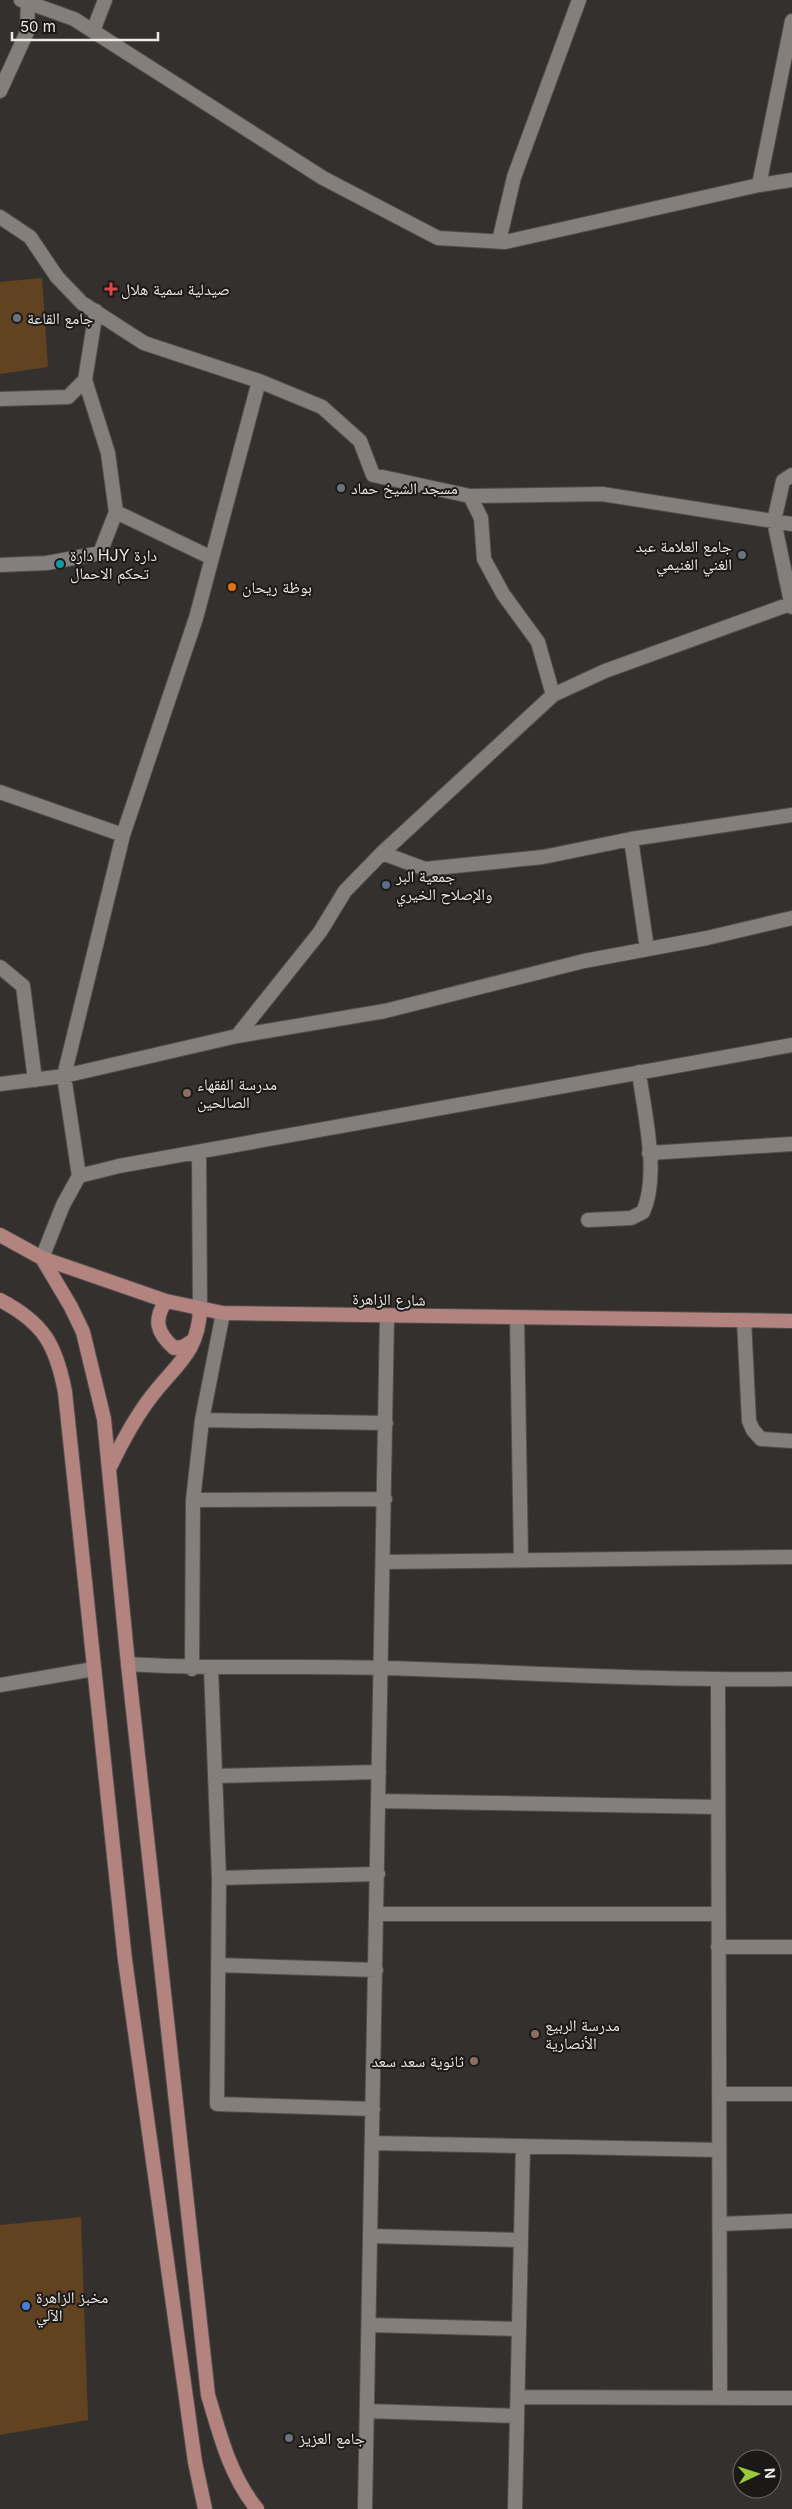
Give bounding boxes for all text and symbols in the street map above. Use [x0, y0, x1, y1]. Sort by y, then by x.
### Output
scale bar [12, 10, 159, 42]
text: 50 m [20, 17, 56, 36]
place label: صيدلية سمية هلال [121, 279, 230, 300]
marker: صيدلية سمية هلال [105, 283, 117, 295]
place label: جامع القاعة [27, 308, 93, 329]
marker: جامع القاعة [11, 312, 23, 324]
place label: مسجد الشيخ حماد [351, 478, 458, 499]
marker: مسجد الشيخ حماد [335, 482, 347, 494]
place label: جامع العلامة عبد الغني الغنيمي [635, 536, 732, 577]
place label: دارة HJY دارة تحكم الاحمال [70, 545, 157, 584]
marker: جامع العلامة عبد الغني الغنيمي [736, 549, 748, 561]
marker: دارة HJY دارة تحكم الاحمال [54, 558, 66, 570]
place label: بوظة ريحان [242, 577, 312, 598]
marker: بوظة ريحان [226, 581, 238, 593]
place label: جمعية البر والإصلاح الخيري [395, 866, 493, 907]
marker: جمعية البر والإصلاح الخيري [380, 879, 392, 891]
place label: مدرسة الفقهاء الصالحين [197, 1074, 277, 1113]
marker: مدرسة الفقهاء الصالحين [181, 1087, 193, 1099]
street label: شارع الزاهرة [352, 1288, 426, 1311]
place label: مدرسة الربيع الأنصارية [545, 2015, 620, 2053]
marker: مدرسة الربيع الأنصارية [529, 2028, 541, 2040]
place label: ثانوية سعد سعد [371, 2051, 465, 2071]
marker: ثانوية سعد سعد [468, 2055, 480, 2067]
place label: مخبز الزاهرة الآلي [36, 2287, 108, 2328]
marker: مخبز الزاهرة الآلي [20, 2300, 32, 2312]
place label: جامع العزيز [298, 2428, 365, 2449]
marker: جامع العزيز [283, 2432, 295, 2444]
north arrow [732, 2449, 782, 2499]
text: N [762, 2467, 779, 2479]

